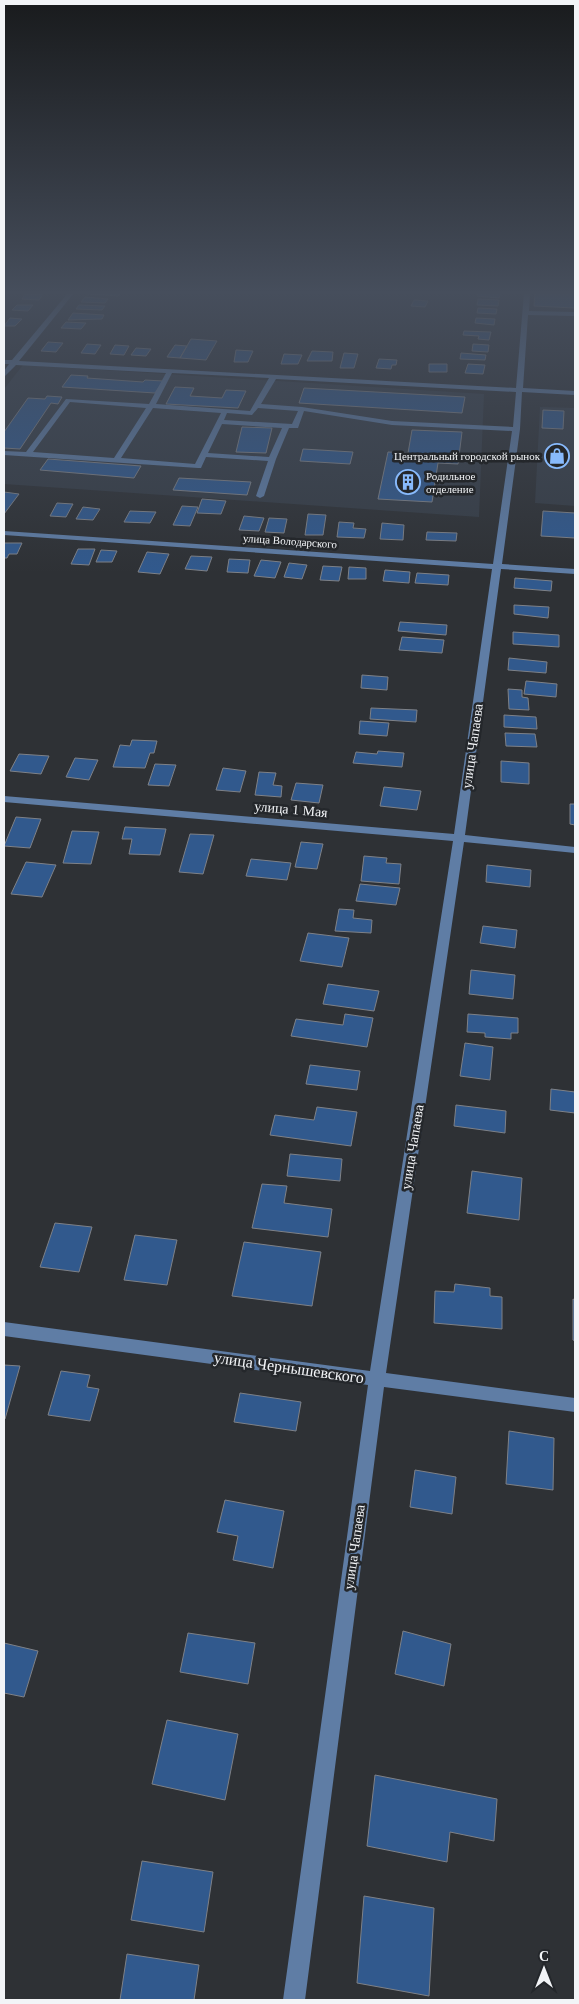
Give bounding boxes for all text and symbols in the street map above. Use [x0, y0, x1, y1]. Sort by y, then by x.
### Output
shop icon: Центральный городской рынок [544, 443, 570, 469]
place label: Центральный городской рынок [394, 450, 541, 462]
building icon: Родильное отделение [395, 469, 421, 495]
place label: Родильное отделение [426, 470, 476, 495]
street label: улица Володарского [243, 532, 338, 550]
street label: улица Чапаева [459, 702, 486, 790]
street label: улица 1 Мая [254, 799, 329, 820]
street label: улица Чапаева [398, 1103, 427, 1191]
street label: улица Чернышевского [213, 1349, 365, 1387]
street label: улица Чапаева [341, 1503, 368, 1591]
north arrow [519, 1944, 569, 1994]
text: С [539, 1949, 549, 1964]

